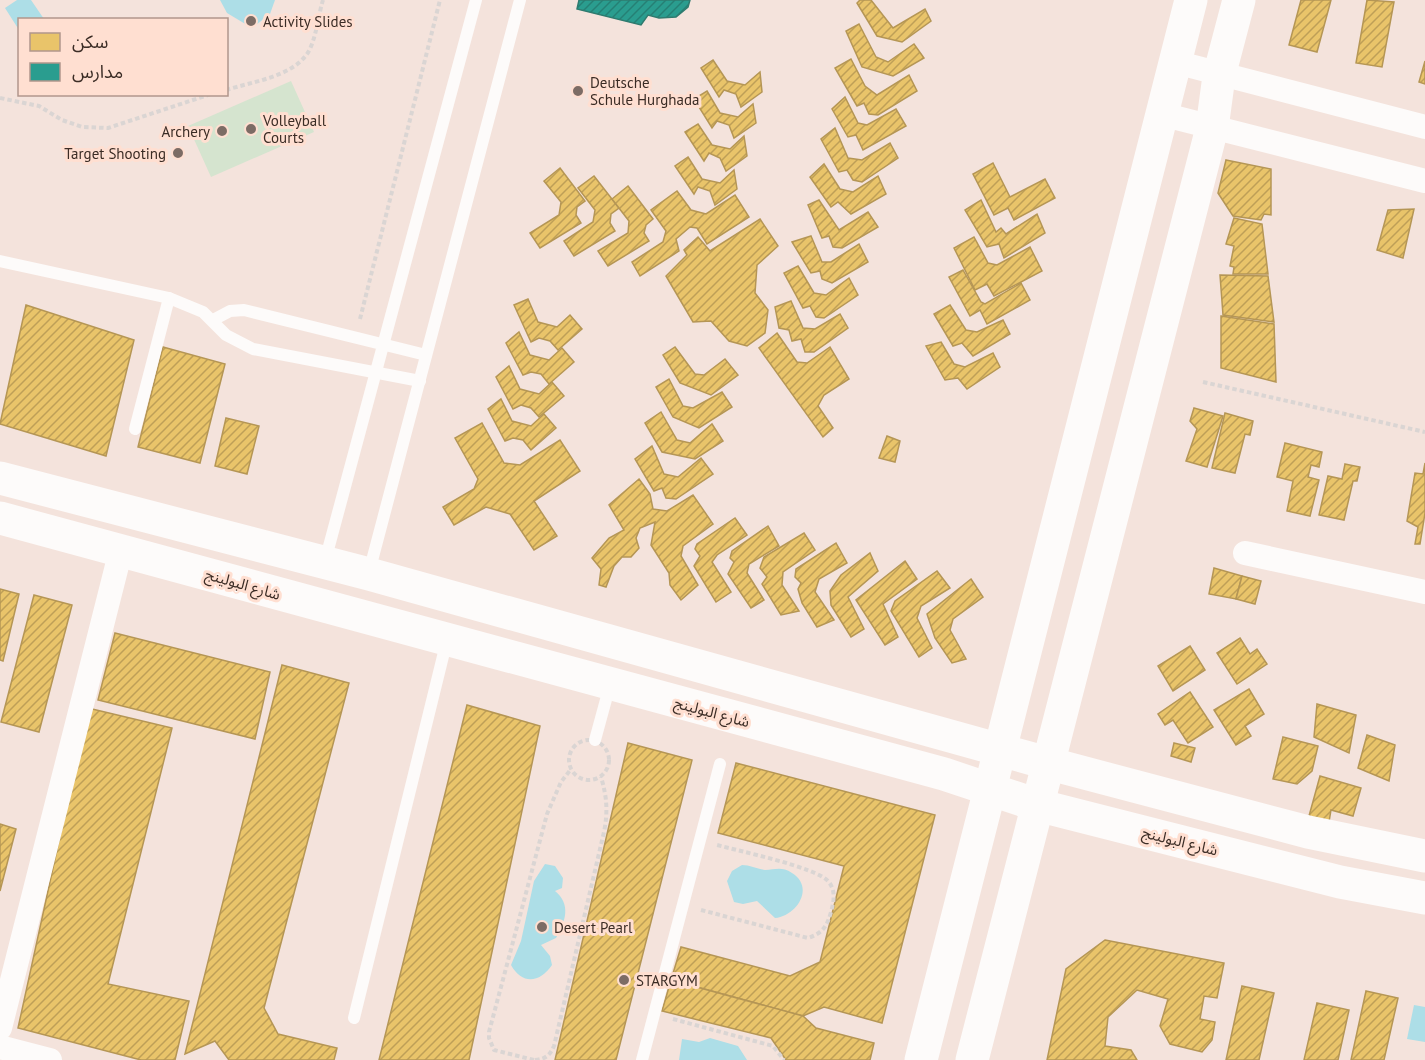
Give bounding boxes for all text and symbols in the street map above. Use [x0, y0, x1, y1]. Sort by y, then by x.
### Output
place label: Activity Slides [263, 12, 353, 31]
marker: Activity Slides [244, 14, 258, 28]
legend [18, 18, 228, 96]
text: سكن [72, 30, 108, 53]
text: مدارس [72, 60, 123, 83]
place label: Deutsche Schule Hurghada [590, 73, 700, 109]
marker: Deutsche Schule Hurghada [571, 84, 585, 98]
place label: Volleyball Courts [262, 111, 327, 147]
place label: Archery [161, 122, 210, 141]
marker: Volleyball Courts [244, 122, 258, 136]
marker: Archery [215, 124, 229, 138]
place label: Target Shooting [64, 144, 166, 163]
marker: Target Shooting [171, 146, 185, 160]
street label: شارع البولينج [202, 564, 283, 607]
street label: شارع البولينج [671, 693, 752, 734]
street label: شارع البولينج [1139, 822, 1220, 863]
place label: Desert Pearl [554, 918, 633, 937]
marker: Desert Pearl [535, 920, 549, 934]
place label: STARGYM [636, 971, 698, 990]
marker: STARGYM [617, 973, 631, 987]

